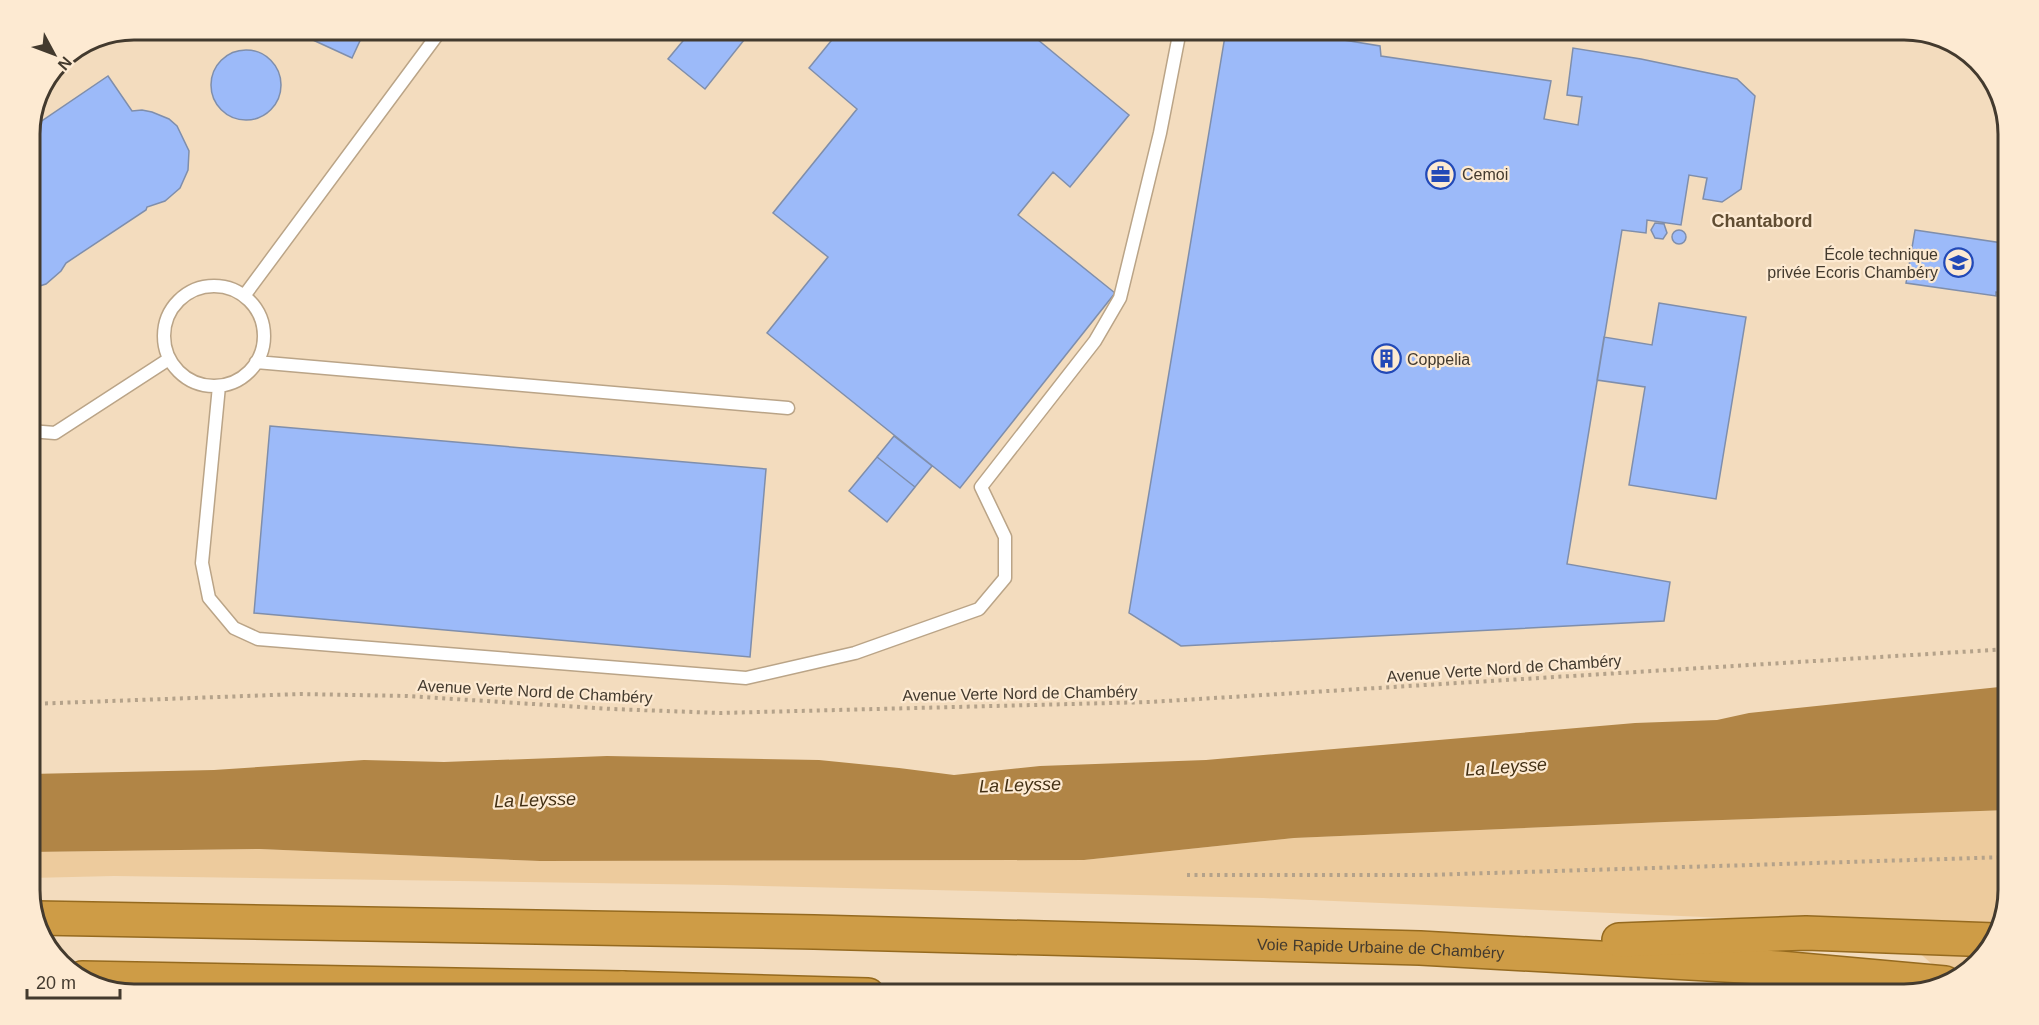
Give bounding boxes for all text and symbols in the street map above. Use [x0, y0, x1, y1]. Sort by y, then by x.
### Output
north arrow [24, 24, 84, 84]
text: N [55, 54, 75, 73]
office icon: Cemoi [1425, 158, 1457, 190]
place label: Cemoi [1462, 166, 1508, 183]
district label: Chantabord [1712, 211, 1813, 231]
place label: École technique privée Ecoris Chambéry [1767, 245, 1938, 281]
school or university icon: École technique privée Ecoris Chambéry [1943, 247, 1975, 279]
building icon: Coppelia [1370, 343, 1402, 375]
place label: Coppelia [1407, 351, 1470, 368]
street label: Avenue Verte Nord de Chambéry [1386, 652, 1622, 685]
street label: Avenue Verte Nord de Chambéry [417, 677, 653, 706]
street label: Avenue Verte Nord de Chambéry [902, 683, 1138, 704]
water label: La Leysse [1464, 754, 1548, 780]
water label: La Leysse [979, 774, 1061, 796]
water label: La Leysse [494, 789, 576, 811]
street label: Voie Rapide Urbaine de Chambéry [1257, 936, 1505, 962]
scale bar [27, 962, 120, 1000]
text: 20 m [36, 973, 76, 993]

